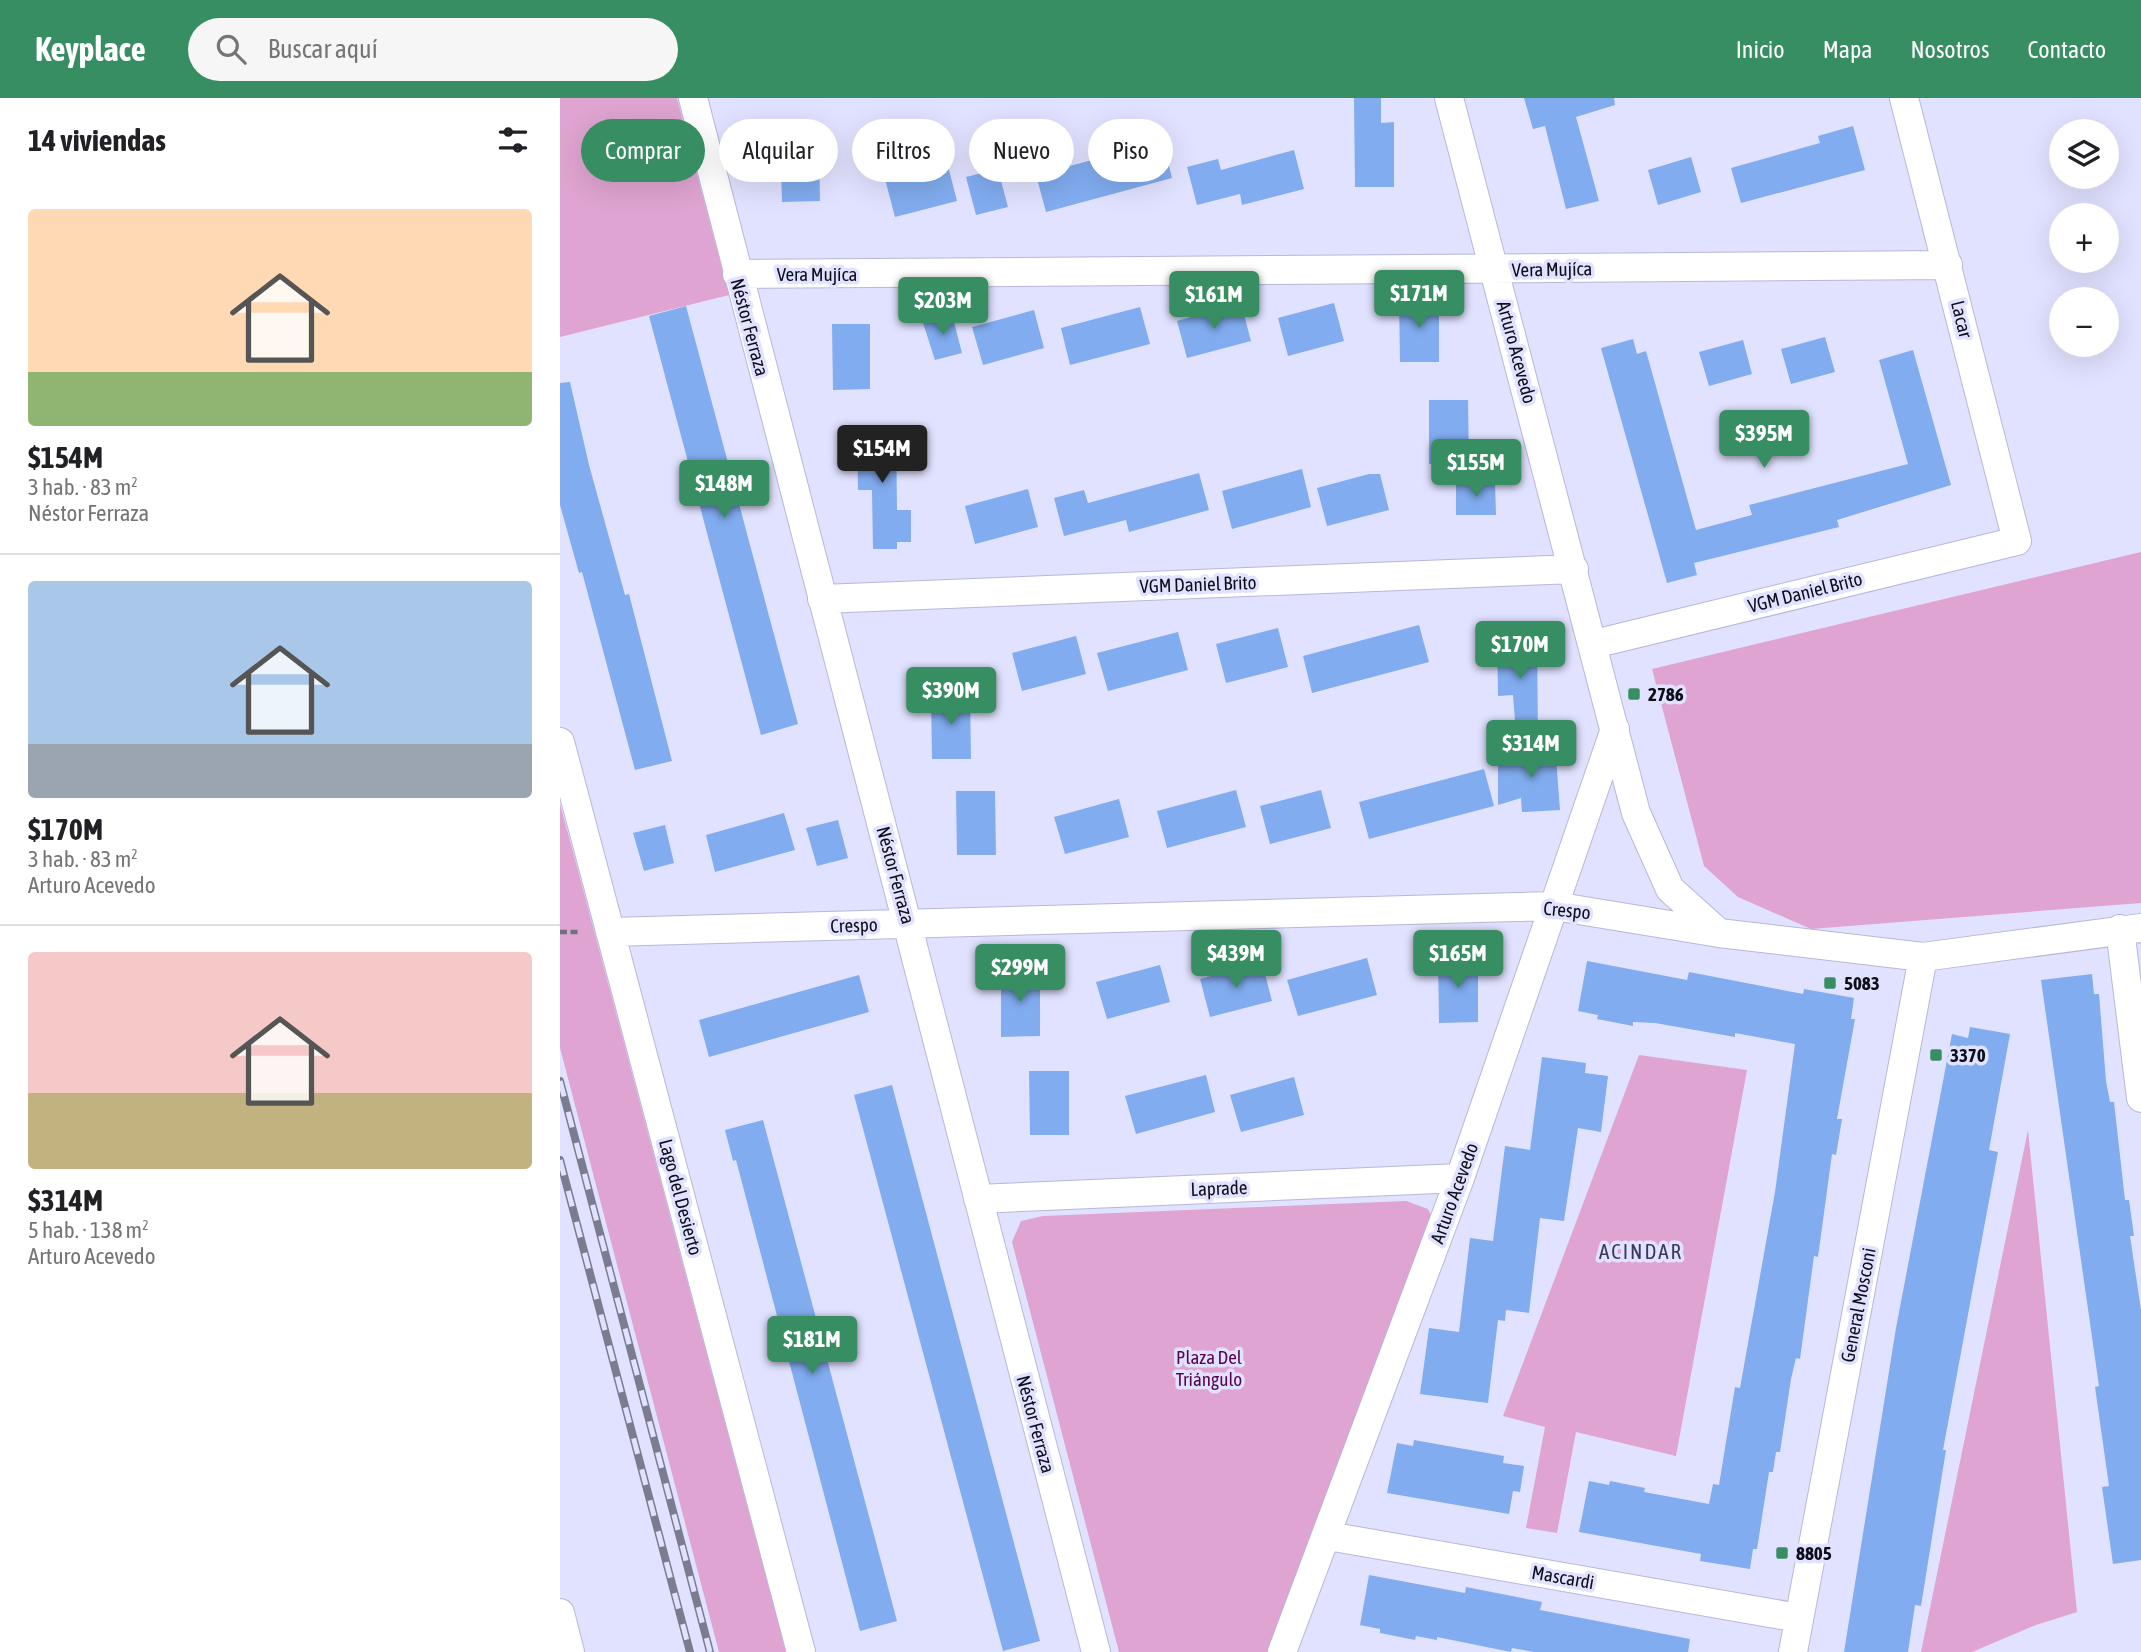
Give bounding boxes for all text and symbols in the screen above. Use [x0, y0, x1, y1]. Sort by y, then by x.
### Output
search box [188, 18, 678, 81]
text: Keyplace [35, 30, 146, 68]
icon: search [212, 30, 250, 68]
text: Buscar aquí [268, 34, 378, 64]
text: Inicio [1736, 36, 1785, 63]
text: Mapa [1823, 36, 1872, 63]
text: Nosotros [1910, 36, 1989, 63]
text: Contacto [2027, 36, 2106, 63]
chip: Comprar [581, 119, 705, 182]
chip: Alquilar [719, 119, 838, 182]
chip: Filtros [852, 119, 955, 182]
chip: Nuevo [969, 119, 1074, 182]
chip: Piso [1088, 119, 1173, 182]
map controls [2049, 119, 2119, 357]
button: layers [2049, 119, 2119, 189]
icon: filters [494, 121, 532, 159]
text: 14 viviendas [28, 123, 166, 157]
button: + [2049, 203, 2119, 273]
icon: home [217, 255, 343, 381]
street label: Vera Mujíca [1512, 257, 1592, 281]
street label: Vera Mujíca [777, 263, 857, 285]
pin: $171M [1370, 271, 1468, 330]
pin: $161M [1165, 272, 1263, 331]
street label: Néstor Ferraza [726, 276, 774, 378]
pin: $203M [894, 278, 992, 337]
text: $171M [1390, 280, 1448, 306]
text: $161M [1185, 281, 1243, 307]
text: $203M [914, 287, 972, 313]
button: − [2049, 287, 2119, 357]
street label: Arturo Acevedo [1493, 298, 1541, 406]
street label: Lacar [1947, 298, 1977, 340]
pin: $395M [1715, 410, 1813, 470]
text: $395M [1735, 420, 1793, 446]
pin: $154M [833, 426, 931, 485]
text: $154M [853, 435, 911, 461]
text: $154M [28, 440, 103, 474]
pin: $155M [1427, 440, 1525, 499]
text: $155M [1447, 449, 1505, 475]
pin: $148M [675, 460, 773, 520]
text: $148M [695, 470, 753, 496]
text: 3 hab. · 83 m² [28, 474, 138, 500]
text: Néstor Ferraza [28, 500, 149, 526]
street label: VGM Daniel Brito [1746, 567, 1865, 617]
street label: VGM Daniel Brito [1139, 571, 1257, 597]
pin: $170M [1471, 622, 1569, 681]
icon: home [217, 627, 343, 753]
text: $170M [1491, 631, 1549, 657]
pin: $390M [902, 668, 1000, 727]
text: $390M [922, 677, 980, 703]
place label: 2786 [1648, 683, 1684, 705]
marker: 2786 [1626, 686, 1642, 702]
pin: $314M [1482, 720, 1580, 780]
text: $314M [1502, 730, 1560, 756]
text: $170M [28, 812, 103, 846]
street label: Néstor Ferraza [872, 824, 920, 926]
text: 3 hab. · 83 m² [28, 846, 138, 872]
text: Arturo Acevedo [28, 872, 156, 898]
street label: Crespo [1542, 897, 1592, 923]
street label: Crespo [830, 913, 878, 937]
pin: $439M [1187, 930, 1285, 990]
pin: $165M [1409, 930, 1507, 990]
text: $439M [1207, 940, 1265, 966]
text: $165M [1429, 940, 1487, 966]
pin: $299M [971, 944, 1069, 1004]
text: $299M [991, 954, 1049, 980]
place label: 5083 [1844, 972, 1880, 994]
marker: 5083 [1822, 975, 1838, 991]
icon: home [217, 998, 343, 1124]
place label: 3370 [1950, 1044, 1986, 1066]
marker: 3370 [1928, 1047, 1944, 1063]
street label: Lago del Desierto [655, 1136, 707, 1258]
street label: Arturo Acevedo [1426, 1140, 1482, 1246]
street label: Laprade [1190, 1176, 1248, 1200]
text: $314M [28, 1183, 103, 1217]
text: 5 hab. · 138 m² [28, 1217, 149, 1243]
district label: ACINDAR [1599, 1239, 1683, 1263]
text: Arturo Acevedo [28, 1243, 156, 1269]
street label: General Mosconi [1836, 1246, 1880, 1364]
pin: $181M [763, 1316, 861, 1376]
text: $181M [783, 1326, 841, 1352]
park label: Plaza Del Triángulo [1176, 1346, 1242, 1390]
street label: Néstor Ferraza [1012, 1373, 1060, 1475]
place label: 8805 [1796, 1542, 1832, 1564]
marker: 8805 [1774, 1545, 1790, 1561]
street label: Mascardi [1530, 1561, 1596, 1593]

